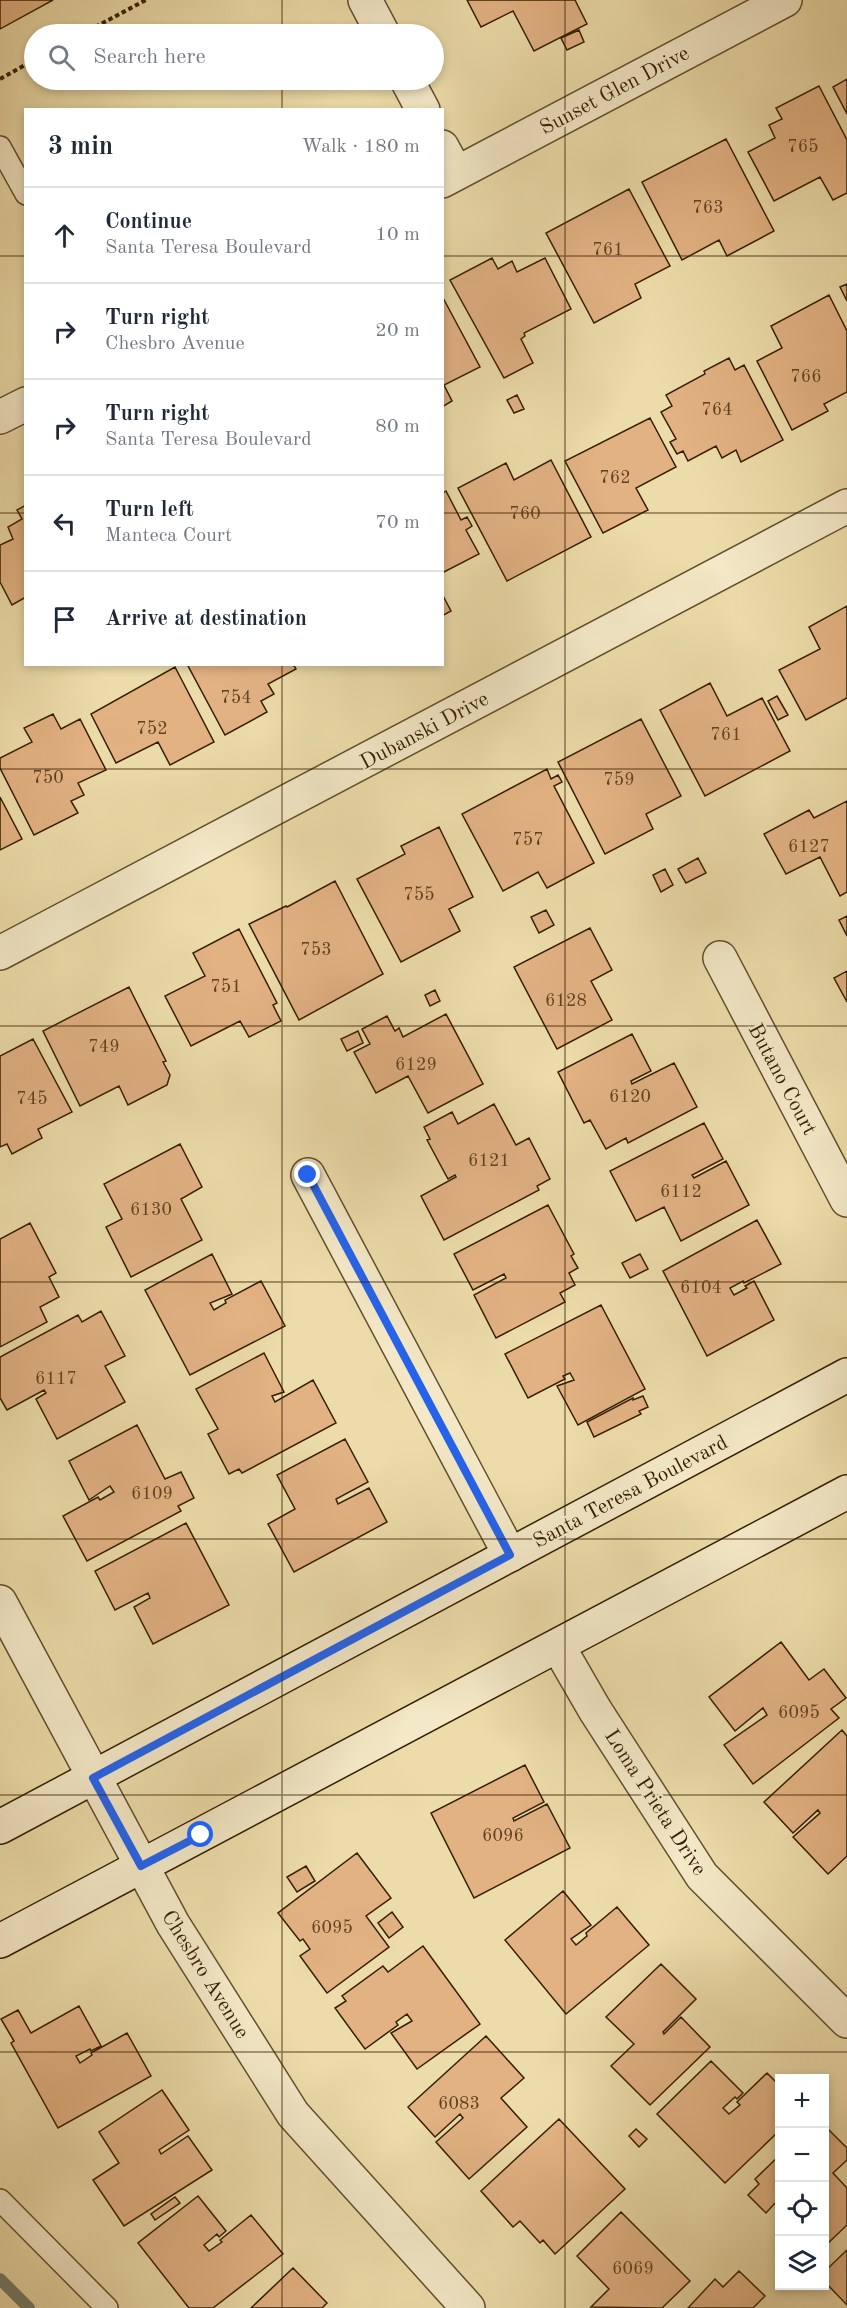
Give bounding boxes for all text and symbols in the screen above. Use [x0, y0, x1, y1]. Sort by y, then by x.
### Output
search box [24, 24, 444, 90]
icon: search [45, 41, 78, 74]
street label: Sunset Glen Drive [537, 43, 693, 139]
text: Search here [93, 46, 206, 68]
text: 3 min [48, 134, 113, 160]
text: Walk · 180 m [301, 137, 420, 157]
house number: 765 [787, 138, 819, 156]
house number: 763 [692, 199, 724, 217]
text: Continue [105, 211, 192, 233]
icon: ahead [48, 219, 81, 252]
text: 10 m [375, 225, 420, 245]
text: Santa Teresa Boulevard [105, 238, 312, 258]
house number: 761 [592, 241, 624, 259]
text: Turn right [105, 307, 209, 329]
icon: right [48, 315, 81, 348]
text: 20 m [375, 321, 420, 341]
text: Chesbro Avenue [105, 334, 245, 354]
house number: 766 [790, 368, 822, 386]
house number: 764 [701, 401, 733, 419]
text: Turn right [105, 403, 209, 425]
icon: right [48, 411, 81, 444]
text: 80 m [375, 417, 420, 437]
text: Santa Teresa Boulevard [105, 430, 312, 450]
house number: 762 [599, 469, 631, 487]
text: Turn left [105, 499, 194, 521]
house number: 760 [509, 505, 541, 523]
icon: left [48, 507, 81, 540]
text: 70 m [375, 513, 420, 533]
text: Manteca Court [105, 526, 232, 546]
icon: arrive [48, 603, 81, 636]
text: Arrive at destination [105, 608, 307, 630]
house number: 754 [220, 689, 252, 707]
street label: Dubanski Drive [357, 689, 492, 774]
house number: 752 [136, 720, 168, 738]
house number: 761 [710, 726, 742, 744]
house number: 750 [32, 769, 64, 787]
house number: 759 [603, 771, 635, 789]
house number: 757 [512, 831, 544, 849]
house number: 6127 [788, 838, 830, 856]
house number: 755 [403, 886, 435, 904]
house number: 753 [300, 941, 332, 959]
house number: 751 [210, 978, 242, 996]
house number: 6128 [545, 992, 587, 1010]
street label: Butano Court [744, 1021, 820, 1139]
house number: 749 [88, 1038, 120, 1056]
house number: 6129 [395, 1056, 437, 1074]
house number: 6120 [609, 1088, 651, 1106]
house number: 745 [16, 1090, 48, 1108]
house number: 6121 [468, 1152, 510, 1170]
route end [294, 1161, 320, 1187]
house number: 6112 [660, 1183, 702, 1201]
house number: 6130 [130, 1201, 172, 1219]
house number: 6104 [680, 1279, 722, 1297]
house number: 6117 [35, 1370, 77, 1388]
street label: Santa Teresa Boulevard [530, 1432, 731, 1553]
house number: 6109 [131, 1485, 173, 1503]
house number: 6095 [778, 1704, 820, 1722]
street label: Loma Prieta Drive [600, 1726, 710, 1880]
route start [187, 1821, 213, 1847]
house number: 6096 [482, 1827, 524, 1845]
street label: Chesbro Avenue [157, 1907, 252, 2043]
house number: 6095 [311, 1919, 353, 1937]
map controls [775, 2074, 829, 2290]
button: + [775, 2074, 829, 2128]
house number: 6083 [438, 2095, 480, 2113]
button: − [775, 2128, 829, 2182]
button: locate [775, 2182, 829, 2236]
button: layers [775, 2236, 829, 2290]
house number: 6069 [612, 2260, 654, 2278]

